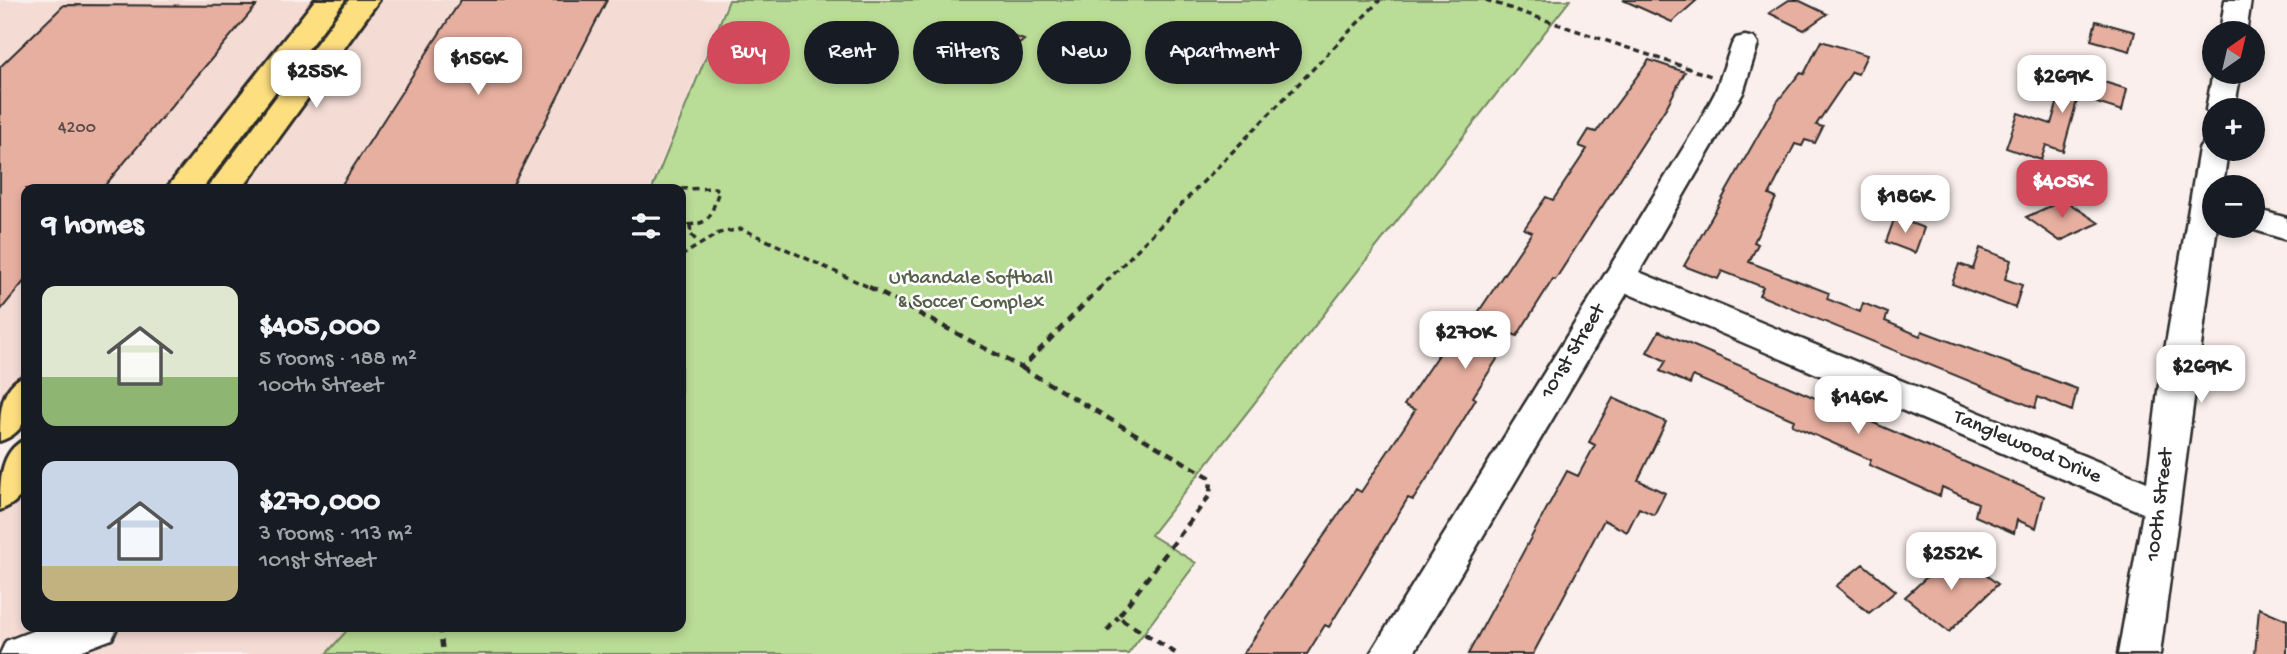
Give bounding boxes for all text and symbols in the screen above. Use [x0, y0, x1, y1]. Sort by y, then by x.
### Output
chip: Buy [707, 21, 790, 84]
chip: Rent [804, 21, 899, 84]
chip: Filters [913, 21, 1023, 84]
chip: New [1037, 21, 1131, 84]
chip: Apartment [1145, 21, 1302, 84]
north arrow [2202, 21, 2264, 84]
map controls [2202, 21, 2265, 238]
pin: $156K [429, 38, 527, 97]
text: $156K [450, 46, 506, 73]
pin: $255K [267, 50, 365, 110]
pin: $269K [2013, 55, 2111, 115]
text: $255K [287, 59, 345, 86]
text: $269K [2033, 64, 2091, 91]
button: + [2202, 98, 2265, 161]
house number: 4200 [58, 118, 96, 139]
pin: $405K [2013, 160, 2111, 220]
text: $405K [2032, 169, 2092, 196]
button: − [2202, 175, 2265, 238]
pin: $186K [1856, 176, 1954, 235]
text: $186K [1877, 184, 1933, 211]
icon: filters [627, 207, 665, 245]
text: 9 homes [42, 209, 144, 244]
park label: Urbandale Softball & Soccer Complex [889, 267, 1053, 316]
street label: 101st Street [1535, 298, 1613, 405]
text: $405,000 [259, 311, 380, 346]
pin: $270K [1416, 312, 1514, 371]
icon: home [98, 314, 182, 398]
text: $270K [1435, 320, 1495, 347]
text: 5 rooms · 188 m² [259, 346, 417, 373]
pin: $269K [2152, 346, 2250, 405]
text: $269K [2172, 354, 2230, 381]
text: 100th Street [259, 373, 383, 400]
pin: $146K [1809, 376, 1907, 436]
text: $146K [1831, 385, 1885, 412]
street label: Tanglewood Drive [1948, 405, 2106, 491]
street label: 100th Street [2142, 445, 2181, 564]
text: $270,000 [259, 486, 380, 521]
icon: home [98, 489, 182, 573]
text: 3 rooms · 113 m² [259, 521, 413, 548]
pin: $252K [1902, 532, 2000, 592]
text: $252K [1922, 541, 1980, 568]
text: 101st Street [259, 548, 375, 575]

